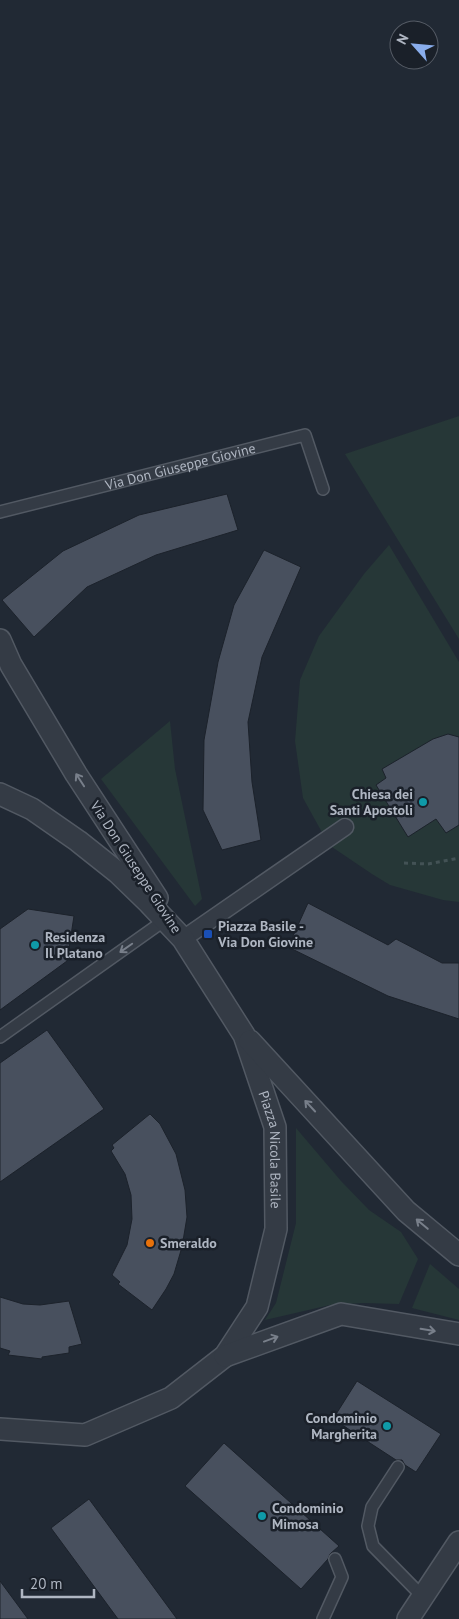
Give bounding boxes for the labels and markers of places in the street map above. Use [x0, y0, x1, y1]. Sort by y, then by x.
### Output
place label: Chiesa dei Santi Apostoli [330, 785, 413, 819]
marker: Chiesa dei Santi Apostoli [417, 796, 429, 808]
place label: Piazza Basile - Via Don Giovine [217, 917, 313, 951]
place label: Residenza Il Platano [45, 928, 105, 962]
marker: Piazza Basile - Via Don Giovine [202, 928, 214, 940]
marker: Residenza Il Platano [29, 939, 41, 951]
place label: Smeraldo [160, 1234, 217, 1252]
marker: Smeraldo [144, 1237, 156, 1249]
place label: Condominio Margherita [306, 1409, 377, 1443]
marker: Condominio Margherita [381, 1420, 393, 1432]
place label: Condominio Mimosa [272, 1499, 344, 1533]
marker: Condominio Mimosa [256, 1510, 268, 1522]

